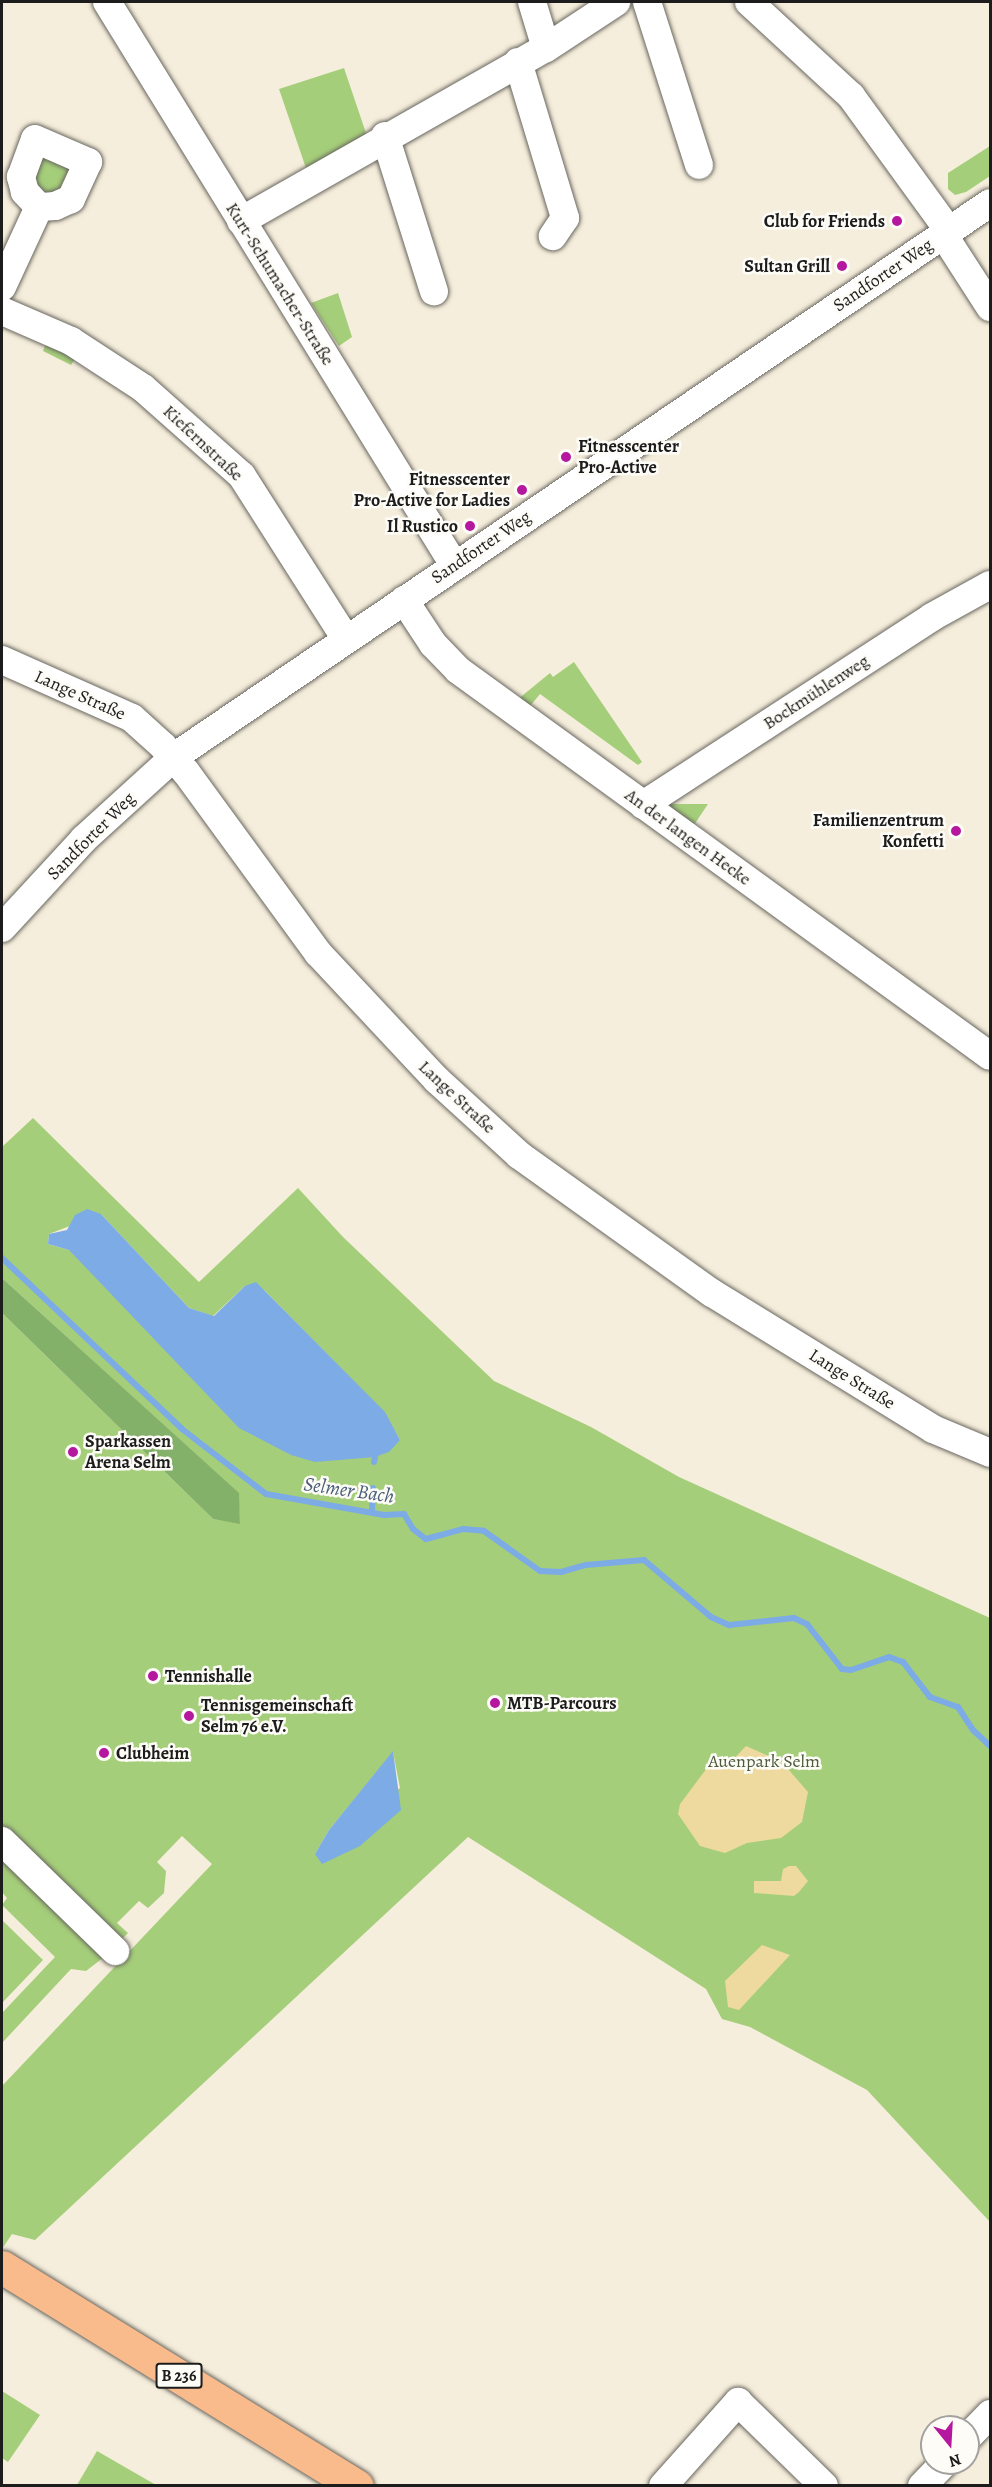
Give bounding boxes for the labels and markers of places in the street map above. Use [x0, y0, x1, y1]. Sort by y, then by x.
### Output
place label: Club for Friends [764, 210, 885, 232]
marker: Club for Friends [890, 214, 904, 228]
place label: Sultan Grill [744, 255, 830, 277]
marker: Sultan Grill [835, 259, 849, 273]
place label: Fitnesscenter Pro-Active [578, 436, 679, 478]
marker: Fitnesscenter Pro-Active [559, 450, 573, 464]
place label: Fitnesscenter Pro-Active for Ladies [353, 469, 510, 512]
marker: Fitnesscenter Pro-Active for Ladies [515, 483, 529, 497]
place label: Il Rustico [387, 515, 458, 537]
marker: Il Rustico [463, 519, 477, 533]
place label: Familienzentrum Konfetti [813, 810, 944, 852]
marker: Familienzentrum Konfetti [949, 824, 963, 838]
place label: Sparkassen Arena Selm [85, 1431, 171, 1474]
marker: Sparkassen Arena Selm [66, 1445, 80, 1459]
place label: Tennishalle [165, 1665, 252, 1687]
marker: Tennishalle [146, 1669, 160, 1683]
place label: MTB-Parcours [507, 1692, 617, 1714]
place label: Tennisgemeinschaft Selm 76 e.V. [201, 1695, 353, 1738]
marker: MTB-Parcours [488, 1696, 502, 1710]
marker: Tennisgemeinschaft Selm 76 e.V. [182, 1709, 196, 1723]
place label: Clubheim [116, 1742, 189, 1764]
marker: Clubheim [97, 1746, 111, 1760]

